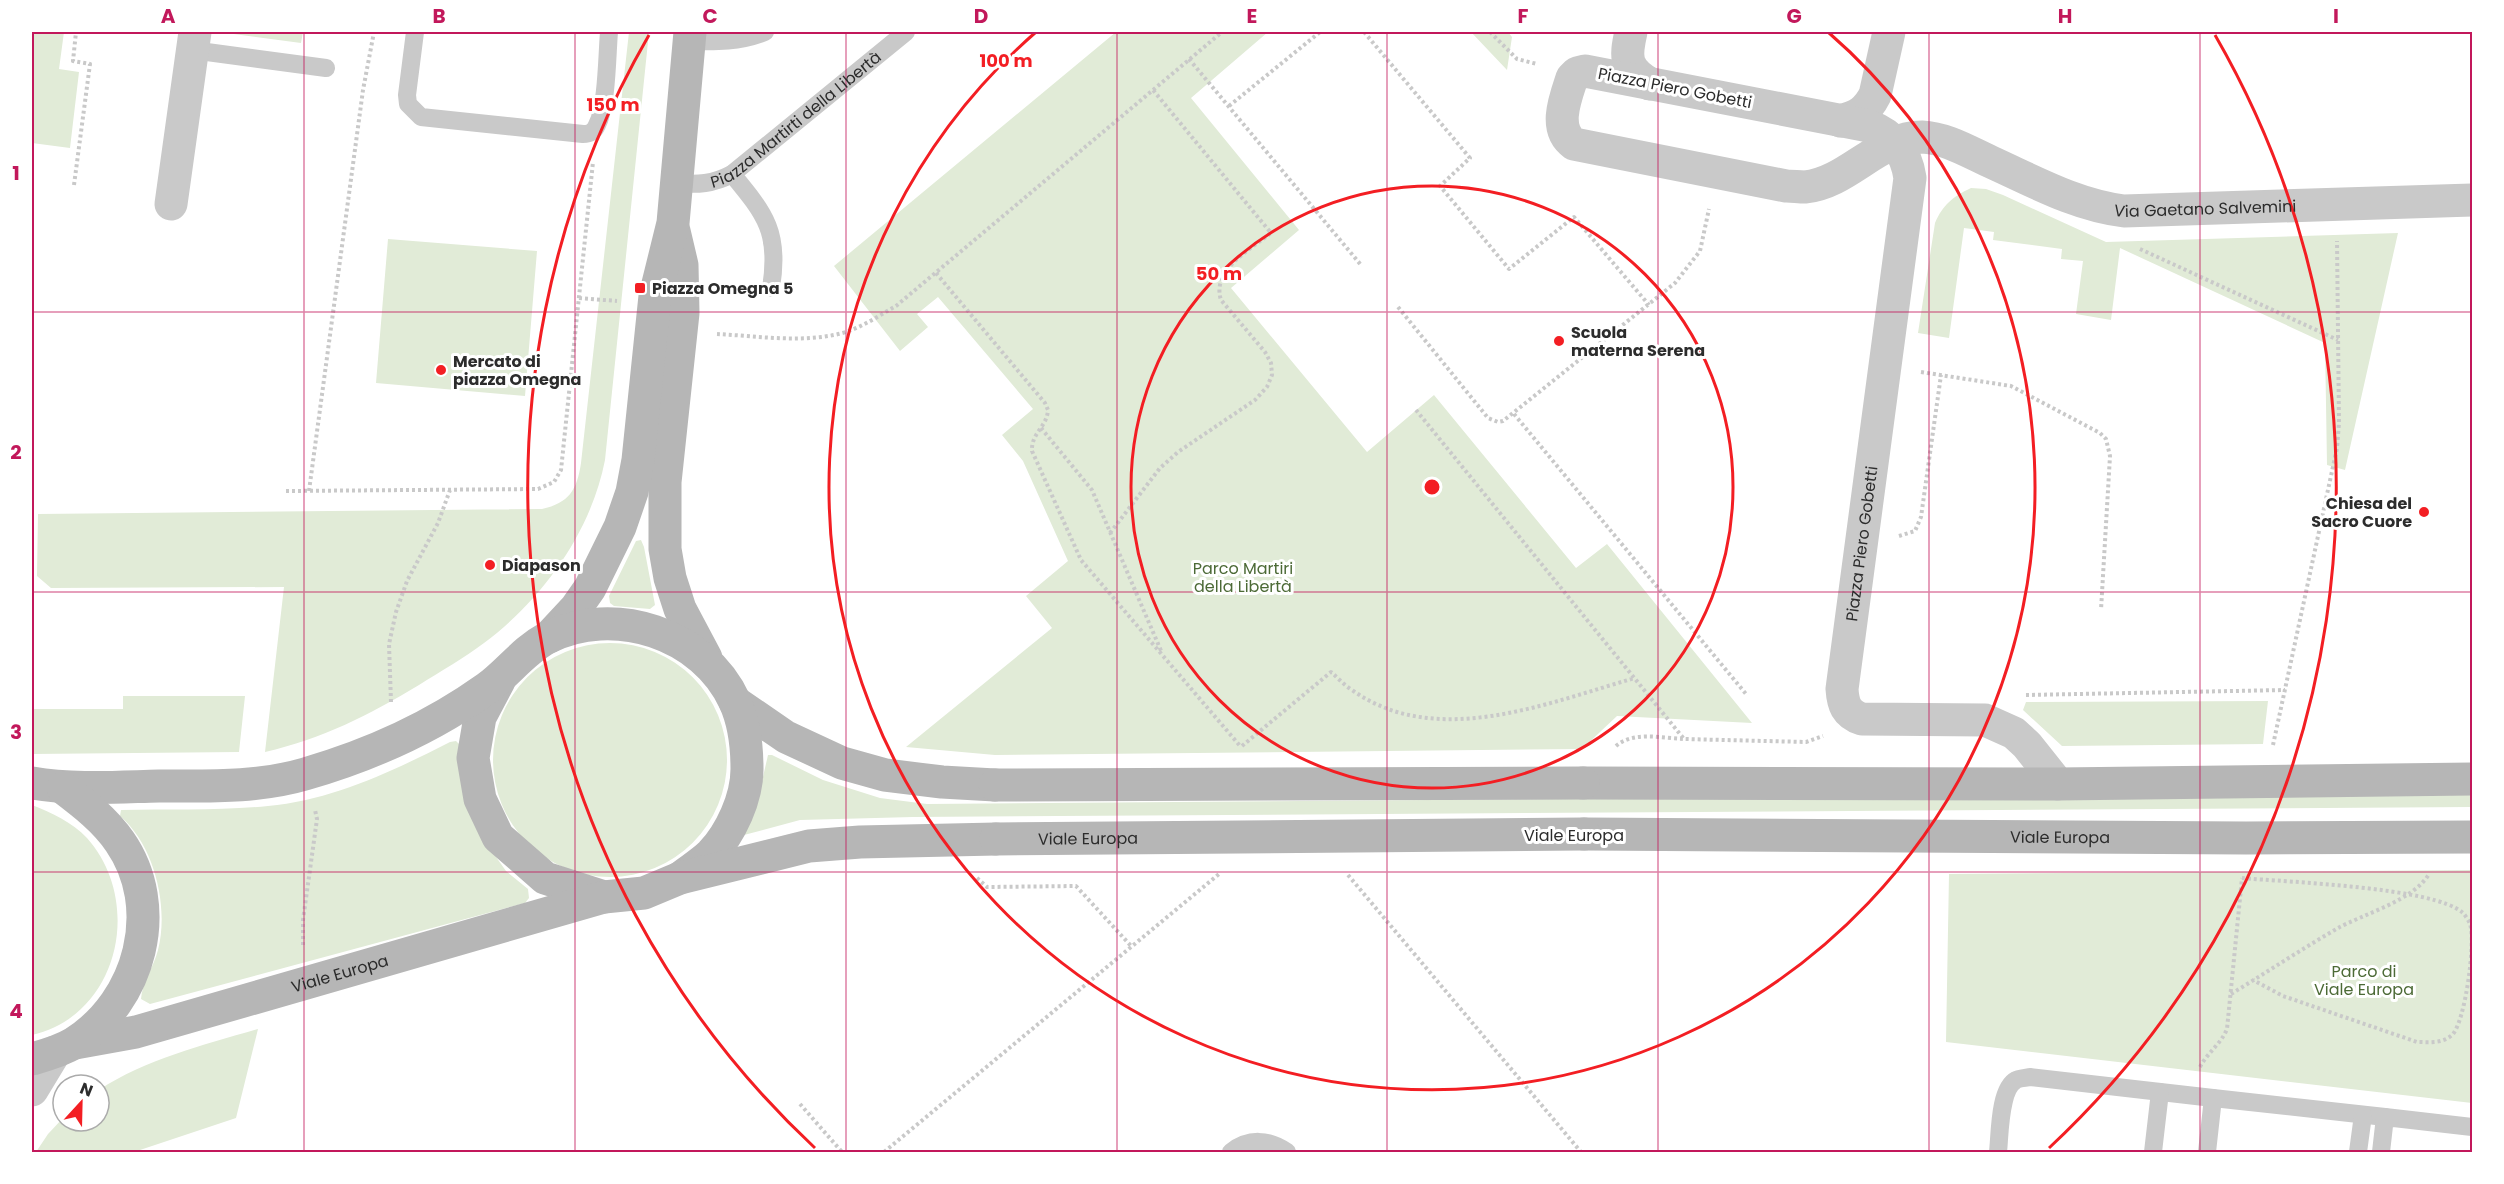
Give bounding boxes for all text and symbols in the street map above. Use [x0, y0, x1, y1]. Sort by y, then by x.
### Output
text: A [161, 2, 176, 30]
text: B [432, 2, 446, 30]
text: C [702, 2, 718, 30]
text: D [974, 2, 988, 30]
text: E [1247, 2, 1257, 30]
text: F [1518, 2, 1529, 30]
text: G [1786, 2, 1802, 30]
text: H [2058, 2, 2072, 30]
text: I [2333, 2, 2339, 30]
street label: Piazza Martirti della Libertà [708, 45, 886, 193]
text: 100 m [979, 48, 1033, 73]
street label: Piazza Piero Gobetti [1596, 62, 1754, 114]
text: 150 m [586, 92, 640, 117]
text: 1 [12, 159, 20, 187]
street label: Via Gaetano Salvemini [2112, 194, 2297, 223]
text: 50 m [1196, 261, 1242, 286]
place label: Piazza Omegna 5 [652, 277, 793, 300]
marker: Piazza Omegna 5 [633, 281, 647, 295]
place label: Scuola materna Serena [1571, 321, 1705, 362]
marker: Scuola materna Serena [1552, 334, 1566, 348]
place label: Mercato di piazza Omegna [453, 350, 581, 391]
marker: Mercato di piazza Omegna [434, 363, 448, 377]
text: 2 [10, 438, 22, 466]
street label: Piazza Piero Gobetti [1840, 465, 1883, 623]
centre of rings [1422, 477, 1442, 497]
place label: Chiesa del Sacro Cuore [2311, 492, 2412, 533]
marker: Chiesa del Sacro Cuore [2417, 505, 2431, 519]
place label: Diapason [502, 554, 581, 577]
park label: Parco Martiri della Libertà [1193, 557, 1293, 598]
marker: Diapason [483, 558, 497, 572]
text: 3 [10, 718, 22, 746]
street label: Viale Europa [1524, 824, 1624, 847]
street label: Viale Europa [2010, 825, 2110, 849]
street label: Viale Europa [1038, 826, 1138, 850]
street label: Viale Europa [288, 948, 391, 998]
park label: Parco di Viale Europa [2314, 960, 2414, 1001]
text: 4 [9, 997, 23, 1025]
north arrow [51, 1073, 111, 1133]
text: N [77, 1077, 96, 1102]

